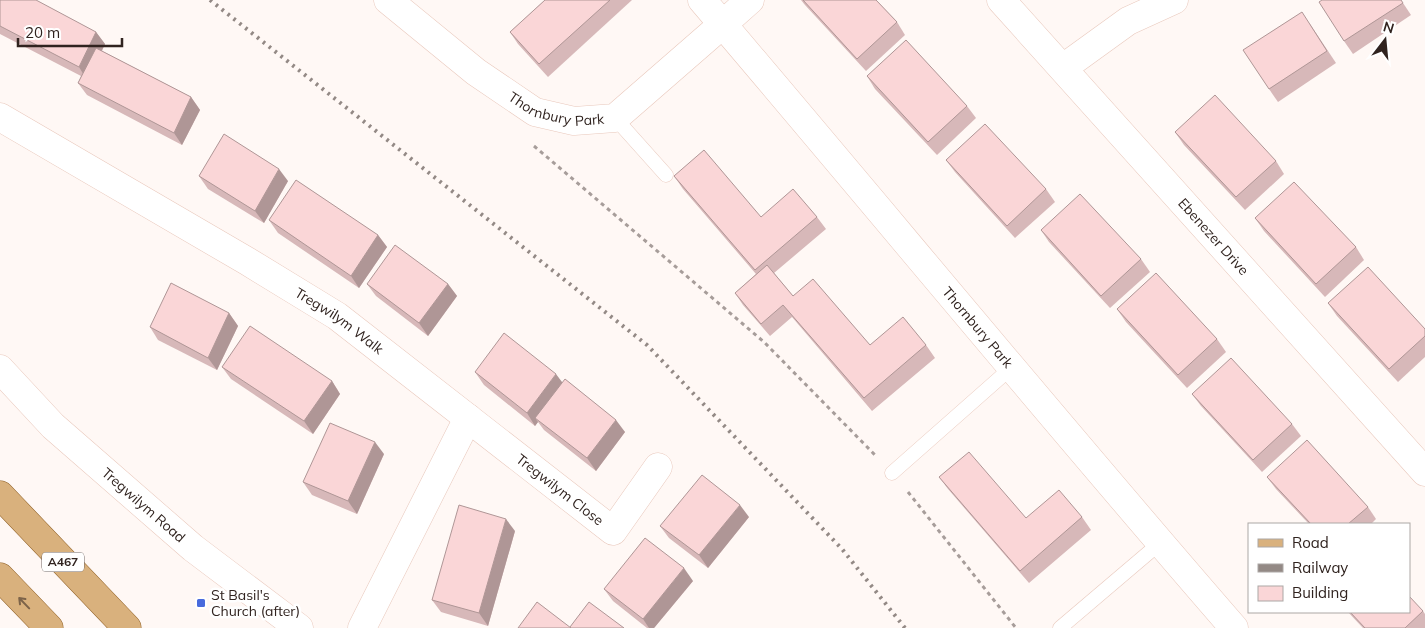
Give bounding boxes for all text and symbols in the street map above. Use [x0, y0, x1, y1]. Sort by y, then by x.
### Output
scale bar [18, 15, 121, 47]
north arrow [1360, 15, 1410, 65]
text: N [1381, 17, 1396, 38]
text: 20 m [25, 23, 60, 42]
street label: Thornbury Park [505, 88, 606, 130]
street label: Ebenezer Drive [1174, 194, 1253, 279]
street label: Tregwilym Walk [292, 283, 388, 359]
street label: Thornbury Park [939, 283, 1018, 372]
street label: Tregwilym Close [513, 450, 607, 529]
street label: Tregwilym Road [98, 464, 189, 546]
legend [1248, 523, 1410, 613]
text: Road [1292, 533, 1329, 552]
road number: A467 [42, 552, 84, 572]
text: Railway [1292, 558, 1348, 577]
text: Building [1292, 583, 1348, 602]
place label: St Basil's Church (after) [211, 586, 300, 620]
one-way arrow [18, 596, 30, 609]
marker: St Basil's Church (after) [195, 597, 207, 609]

